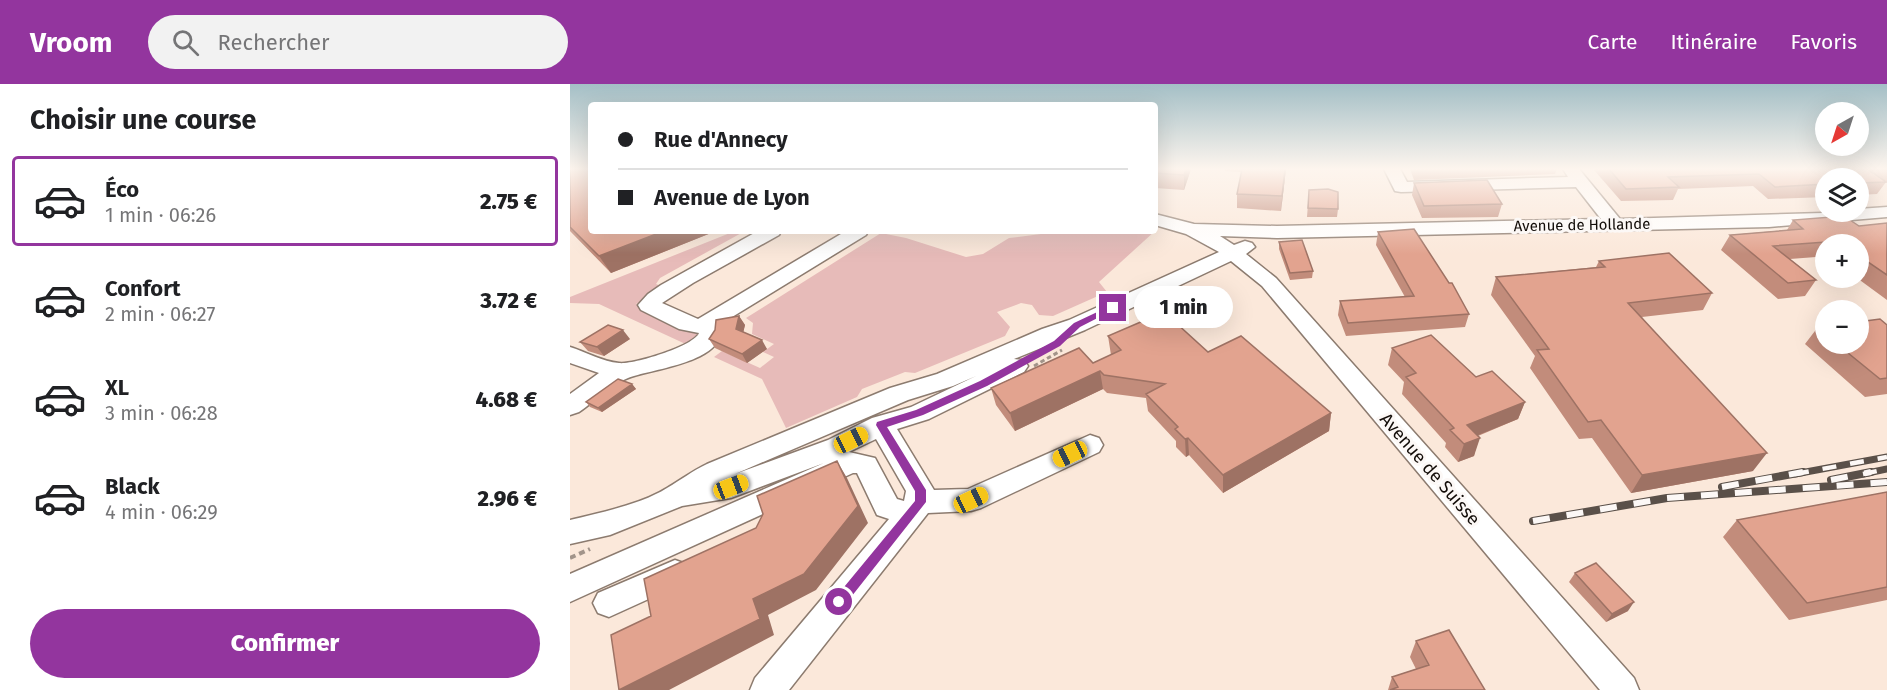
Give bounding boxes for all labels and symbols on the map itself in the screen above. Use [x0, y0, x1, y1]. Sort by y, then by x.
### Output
north arrow [1815, 102, 1869, 156]
street label: Avenue de Hollande [1514, 215, 1650, 235]
callout: 1 min [1134, 287, 1233, 329]
route end [1099, 294, 1126, 321]
street label: Avenue de Suisse [1375, 408, 1485, 530]
car [831, 424, 871, 456]
car [1050, 438, 1090, 470]
car [711, 472, 751, 502]
car [951, 484, 991, 516]
route start [825, 588, 852, 615]

